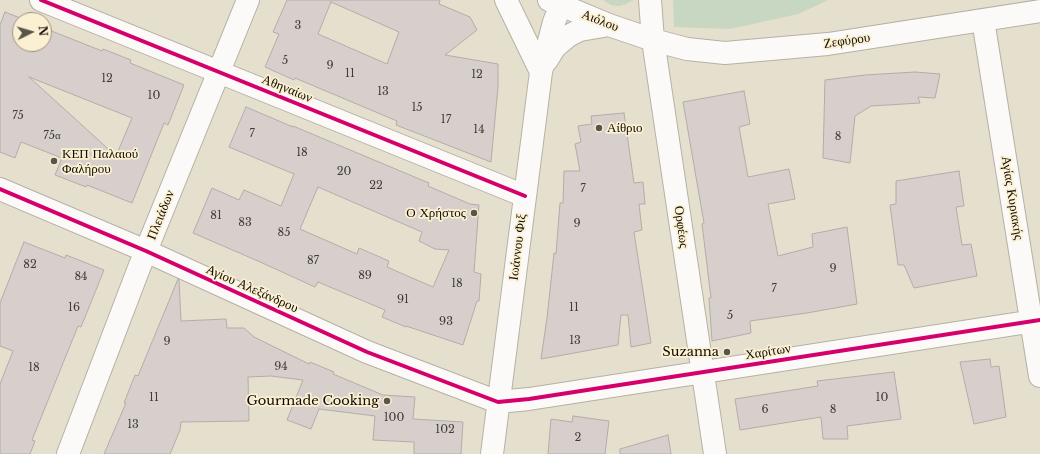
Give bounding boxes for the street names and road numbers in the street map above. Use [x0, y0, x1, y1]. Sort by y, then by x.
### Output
street label: Αιόλου [579, 7, 621, 35]
street label: Ζεφύρου [823, 30, 871, 52]
street label: Αθηναίων [259, 72, 315, 106]
street label: Αγίας Κυριακής [998, 155, 1026, 241]
street label: Πλειάδων [144, 188, 178, 242]
street label: Ορφέως [670, 205, 692, 249]
street label: Ιωάννου Φιξ [506, 213, 530, 281]
street label: Αγίου Αλεξάνδρου [204, 262, 300, 316]
street label: Χαρίτων [744, 341, 792, 363]

